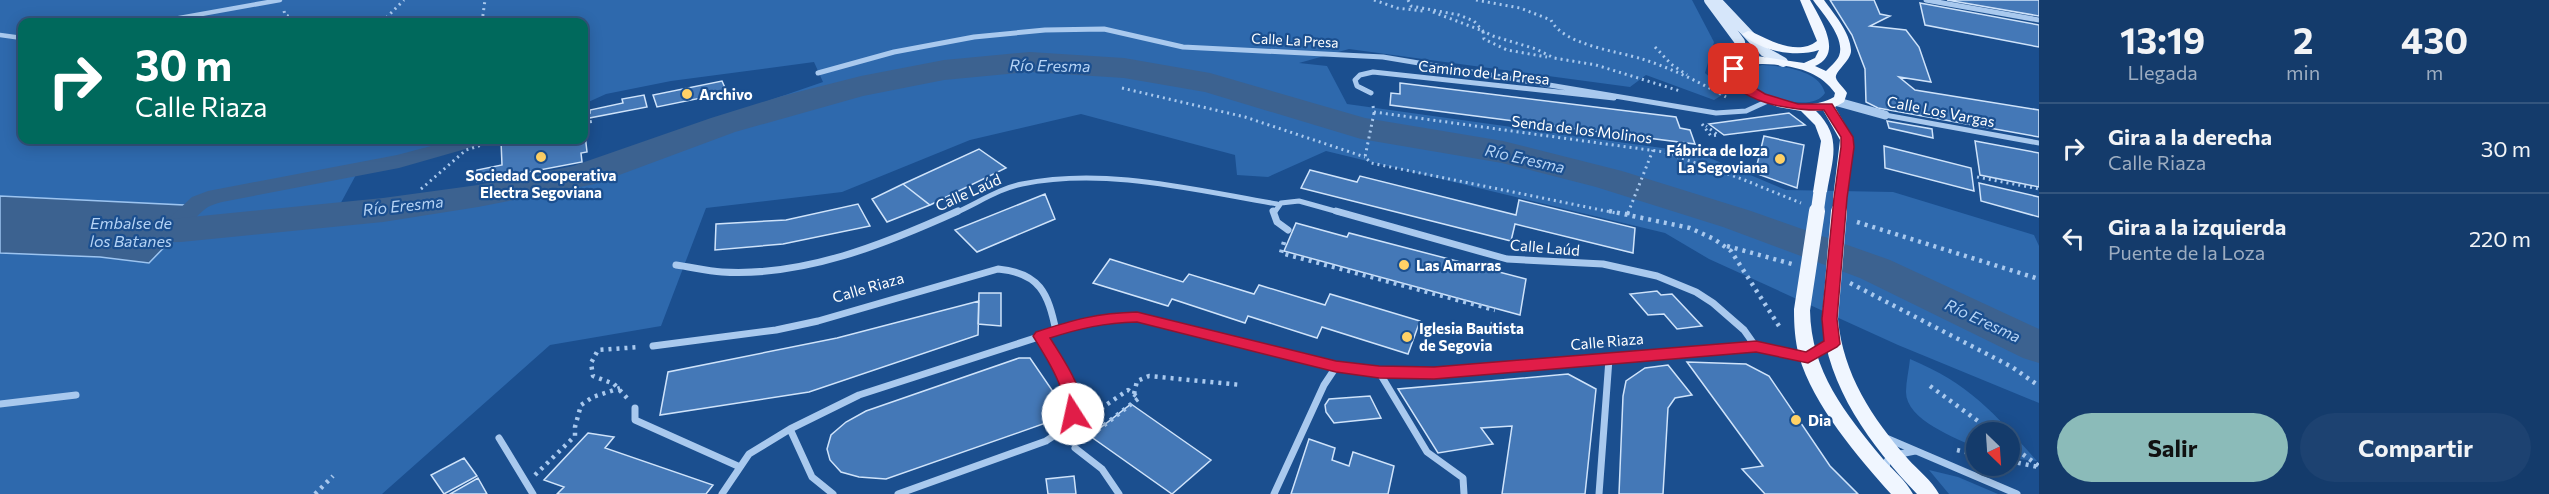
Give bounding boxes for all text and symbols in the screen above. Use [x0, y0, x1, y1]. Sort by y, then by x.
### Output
text: 13:19 [2120, 17, 2205, 61]
text: 2 [2293, 17, 2313, 61]
text: 430 [2401, 17, 2468, 61]
street label: Calle La Presa [1251, 29, 1339, 51]
text: 30 m [135, 38, 232, 90]
icon: right [36, 42, 114, 120]
pin [1708, 43, 1759, 94]
icon: arrive [1717, 52, 1750, 85]
water label: Río Eresma [1009, 55, 1091, 75]
street label: Camino de La Presa [1417, 56, 1551, 88]
text: Llegada [2127, 60, 2198, 84]
text: min [2286, 60, 2320, 84]
text: m [2426, 60, 2443, 84]
place label: Archivo [699, 85, 753, 103]
marker: Archivo [680, 87, 694, 101]
text: Calle Riaza [135, 90, 267, 123]
street label: Calle Los Vargas [1885, 92, 1997, 130]
street label: Senda de los Molinos [1511, 111, 1654, 147]
text: Gira a la derecha [2108, 123, 2272, 150]
icon: right [2057, 132, 2090, 165]
text: 30 m [2481, 135, 2531, 162]
water label: Río Eresma [1483, 140, 1567, 176]
place label: Fábrica de loza La Segoviana [1666, 141, 1768, 176]
marker: Sociedad Cooperativa Electra Segoviana [534, 150, 548, 164]
text: Calle Riaza [2108, 150, 2206, 174]
marker: Fábrica de loza La Segoviana [1773, 152, 1787, 166]
place label: Sociedad Cooperativa Electra Segoviana [466, 166, 617, 201]
street label: Calle Laúd [932, 170, 1004, 214]
water label: Río Eresma [362, 191, 444, 219]
water label: Embalse de los Batanes [90, 213, 172, 250]
text: Gira a la izquierda [2108, 213, 2286, 240]
icon: left [2057, 222, 2090, 255]
text: 220 m [2469, 225, 2531, 252]
street label: Calle Laúd [1509, 235, 1581, 259]
text: Puente de la Loza [2108, 240, 2265, 264]
place label: Las Amarras [1416, 256, 1501, 274]
marker: Las Amarras [1397, 258, 1411, 272]
street label: Calle Riaza [830, 268, 906, 306]
water label: Río Eresma [1942, 294, 2024, 346]
place label: Iglesia Bautista de Segovia [1419, 319, 1524, 354]
street label: Calle Riaza [1570, 329, 1644, 353]
marker: Iglesia Bautista de Segovia [1400, 330, 1414, 344]
position arrow [1041, 382, 1105, 446]
place label: Dia [1808, 411, 1831, 429]
marker: Dia [1789, 413, 1803, 427]
button: Salir [2057, 413, 2288, 482]
button: Compartir [2300, 413, 2531, 482]
north arrow [1966, 422, 2020, 476]
map controls [1966, 422, 2020, 476]

